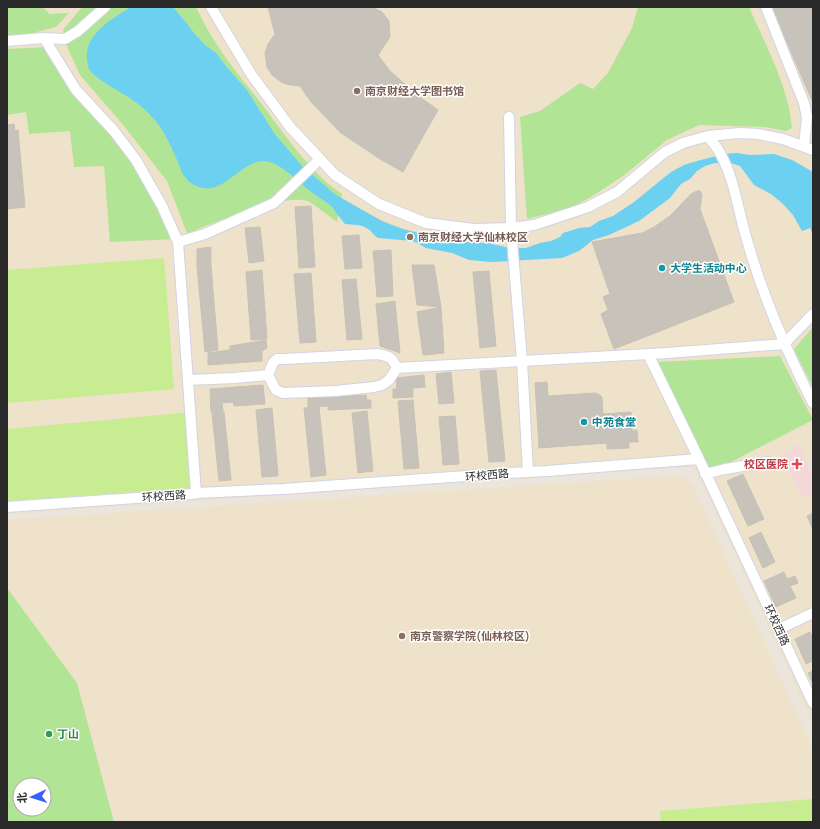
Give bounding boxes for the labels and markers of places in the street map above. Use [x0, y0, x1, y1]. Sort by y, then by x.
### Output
place label: 南京财经大学图书馆 [365, 83, 464, 98]
marker: 南京财经大学图书馆 [352, 86, 362, 96]
place label: 南京财经大学仙林校区 [418, 229, 528, 244]
marker: 南京财经大学仙林校区 [405, 232, 415, 242]
place label: 大学生活动中心 [670, 260, 747, 275]
marker: 大学生活动中心 [657, 263, 667, 273]
place label: 中苑食堂 [592, 414, 636, 429]
marker: 中苑食堂 [579, 417, 589, 427]
place label: 校区医院 [744, 456, 788, 471]
marker: 校区医院 [791, 458, 803, 470]
place label: 南京警察学院(仙林校区) [410, 628, 530, 643]
marker: 南京警察学院(仙林校区) [397, 631, 407, 641]
place label: 丁山 [57, 726, 79, 741]
marker: 丁山 [44, 729, 54, 739]

